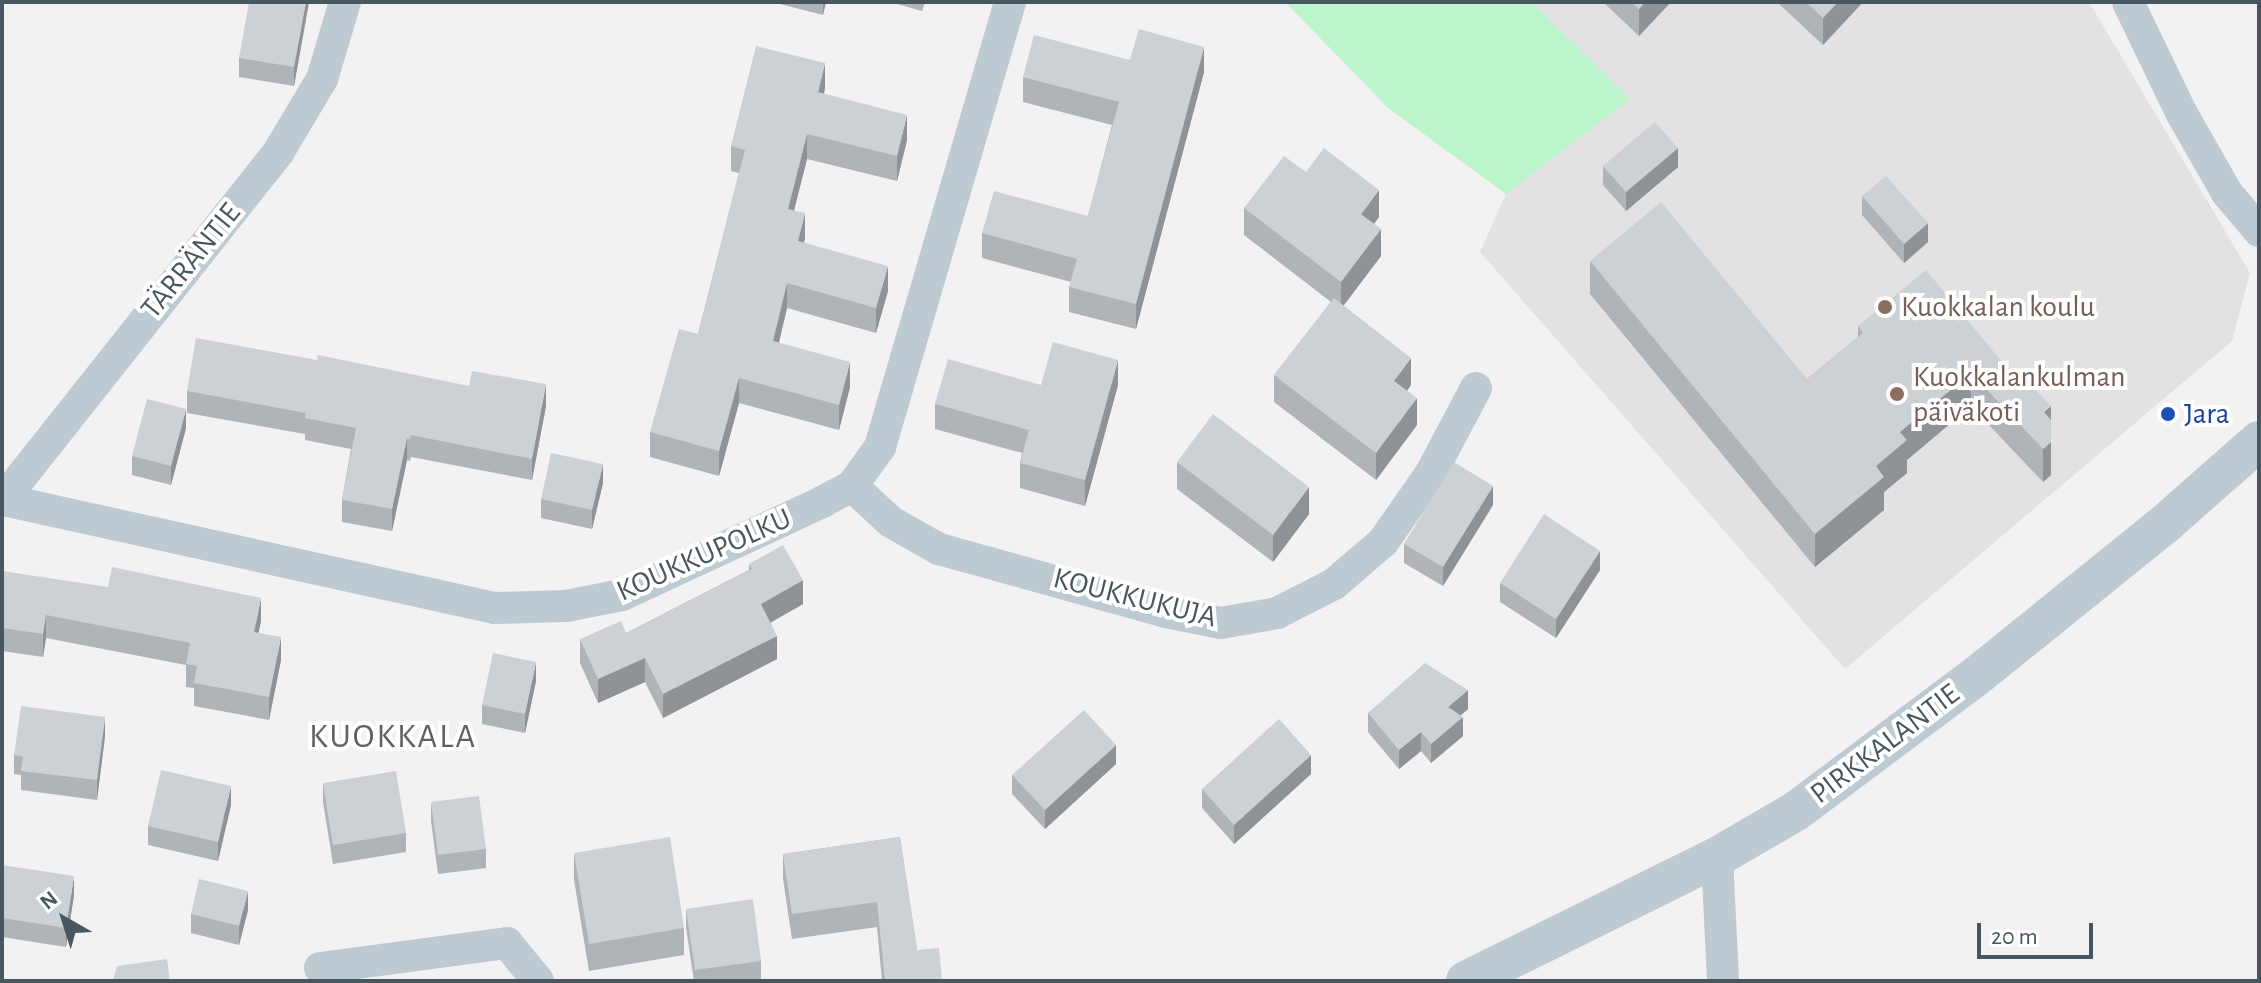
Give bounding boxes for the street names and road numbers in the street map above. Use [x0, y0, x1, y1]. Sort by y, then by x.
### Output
street label: TÄRRÄNTIE [133, 196, 249, 326]
street label: KOUKKUPOLKU [611, 500, 797, 610]
street label: KOUKKUKUJA [1050, 560, 1220, 636]
street label: PIRKKALANTIE [1803, 676, 1967, 812]

